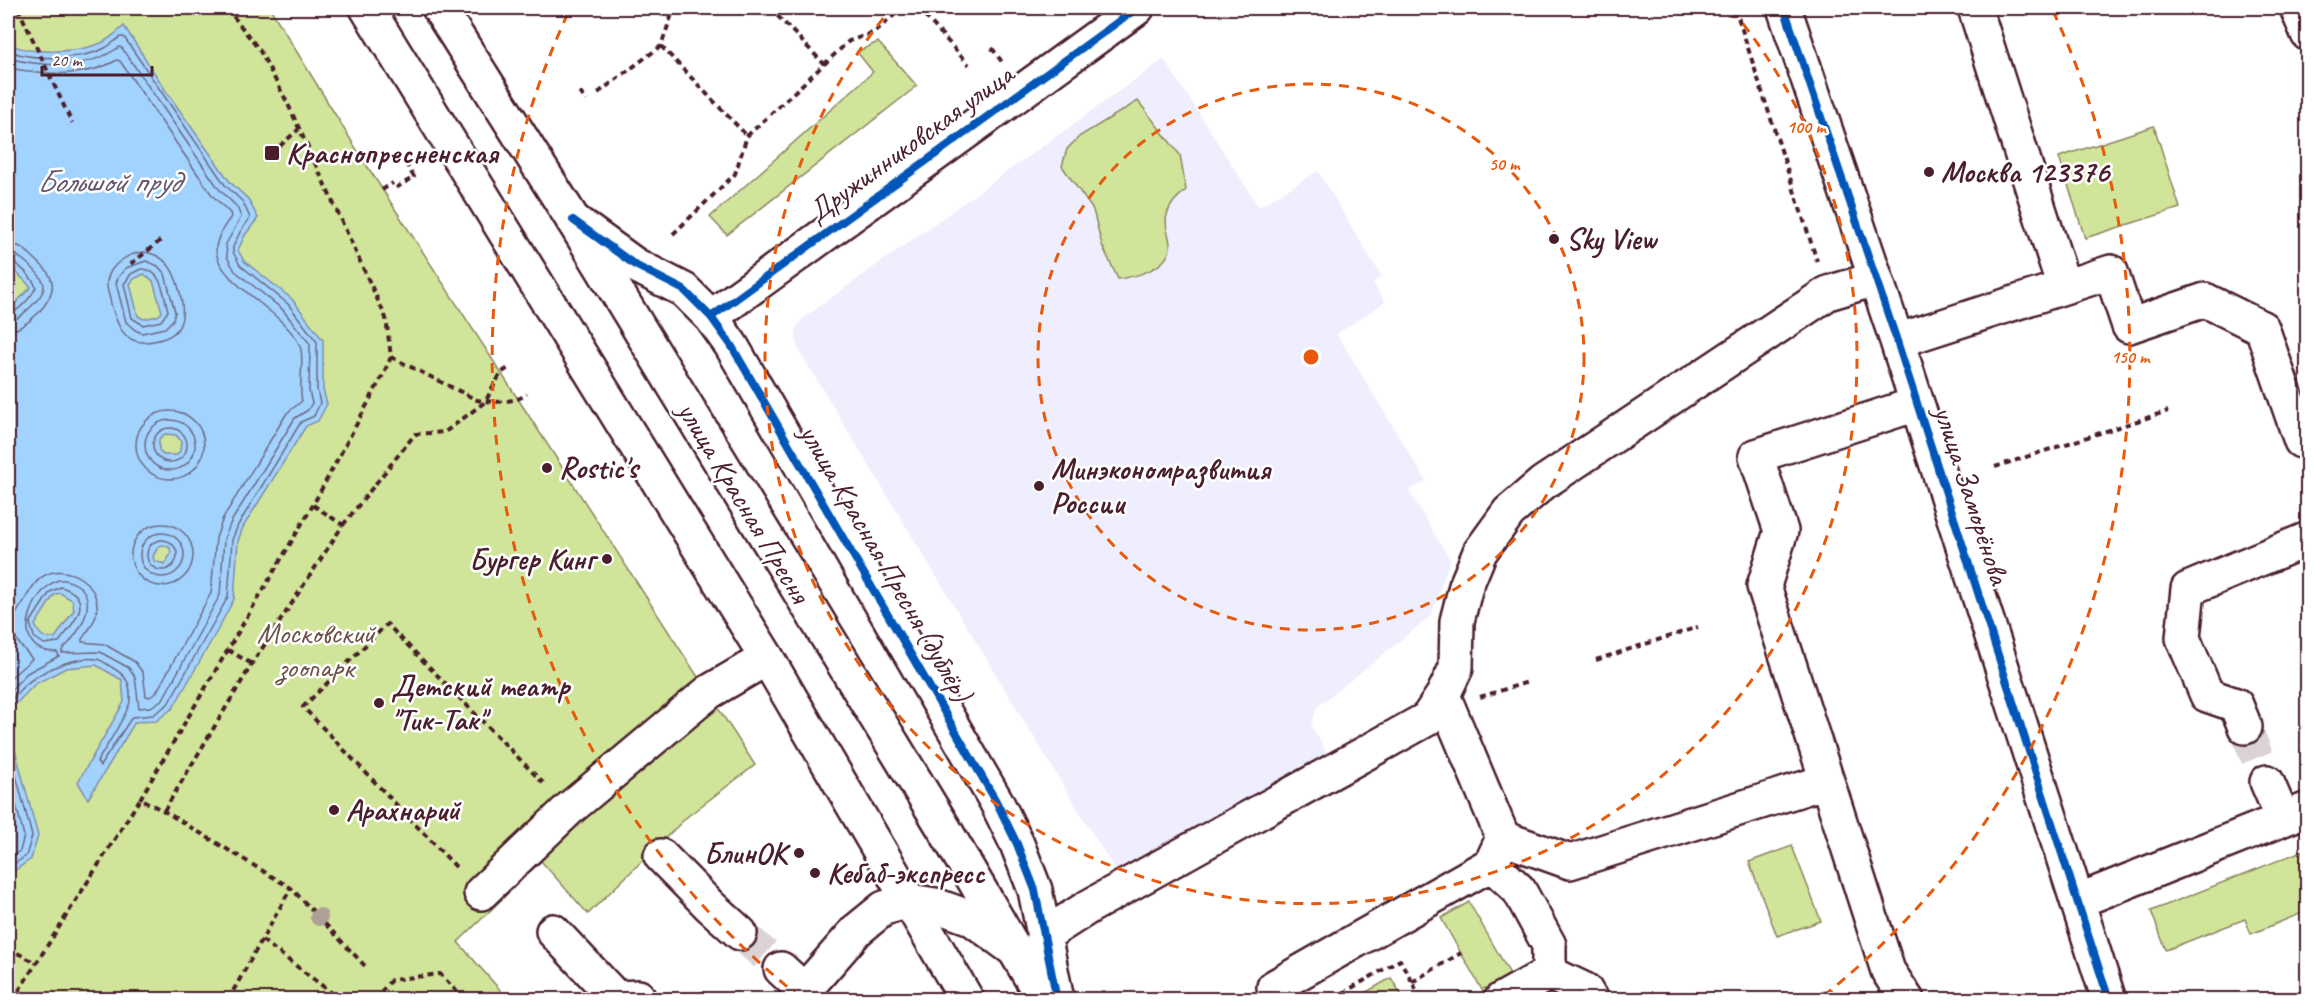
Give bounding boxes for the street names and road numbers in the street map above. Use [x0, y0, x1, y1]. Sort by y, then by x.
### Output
street label: Дружинниковская улица [799, 54, 1023, 231]
street label: улица Красная Пресня [668, 393, 820, 612]
street label: улица Заморёнова [1925, 399, 2019, 591]
street label: улица Красная Пресня (дублёр) [790, 416, 982, 710]

